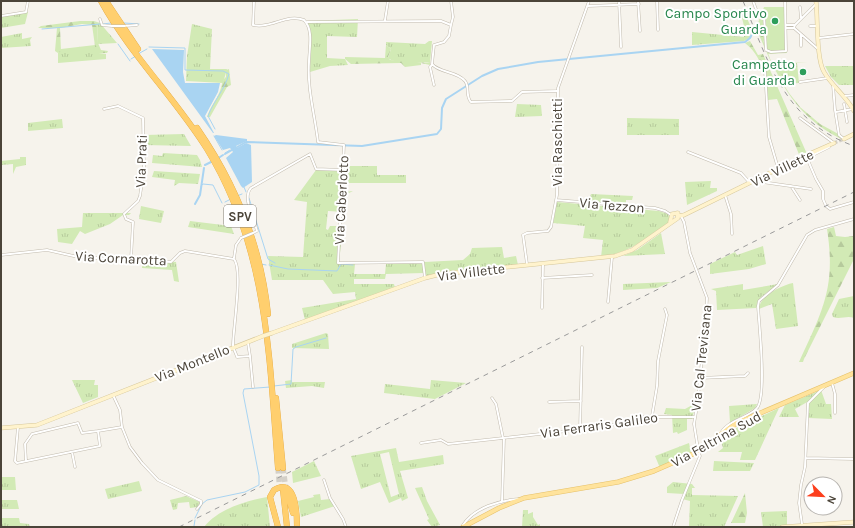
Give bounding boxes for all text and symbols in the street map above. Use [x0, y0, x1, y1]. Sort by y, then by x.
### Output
place label: Campo Sportivo Guarda [665, 5, 767, 38]
marker: Campo Sportivo Guarda [770, 16, 780, 26]
place label: Campetto di Guarda [732, 56, 795, 89]
marker: Campetto di Guarda [798, 67, 808, 77]
street label: Via Raschietti [549, 98, 566, 186]
street label: Via Prati [132, 134, 151, 188]
street label: Via Villette [748, 146, 816, 191]
street label: Via Caberlotto [331, 155, 352, 245]
street label: Via Tezzon [579, 194, 645, 217]
road number: SPV [224, 205, 256, 227]
street label: Via Cornarotta [75, 248, 167, 269]
street label: Via Villette [436, 260, 506, 285]
street label: Via Cal Trevisana [687, 304, 716, 412]
street label: Via Montello [152, 341, 232, 386]
street label: Via Feltrina Sud [668, 408, 764, 471]
street label: Via Ferraris Galileo [539, 409, 659, 442]
north arrow [803, 476, 843, 516]
text: N [824, 494, 839, 506]

